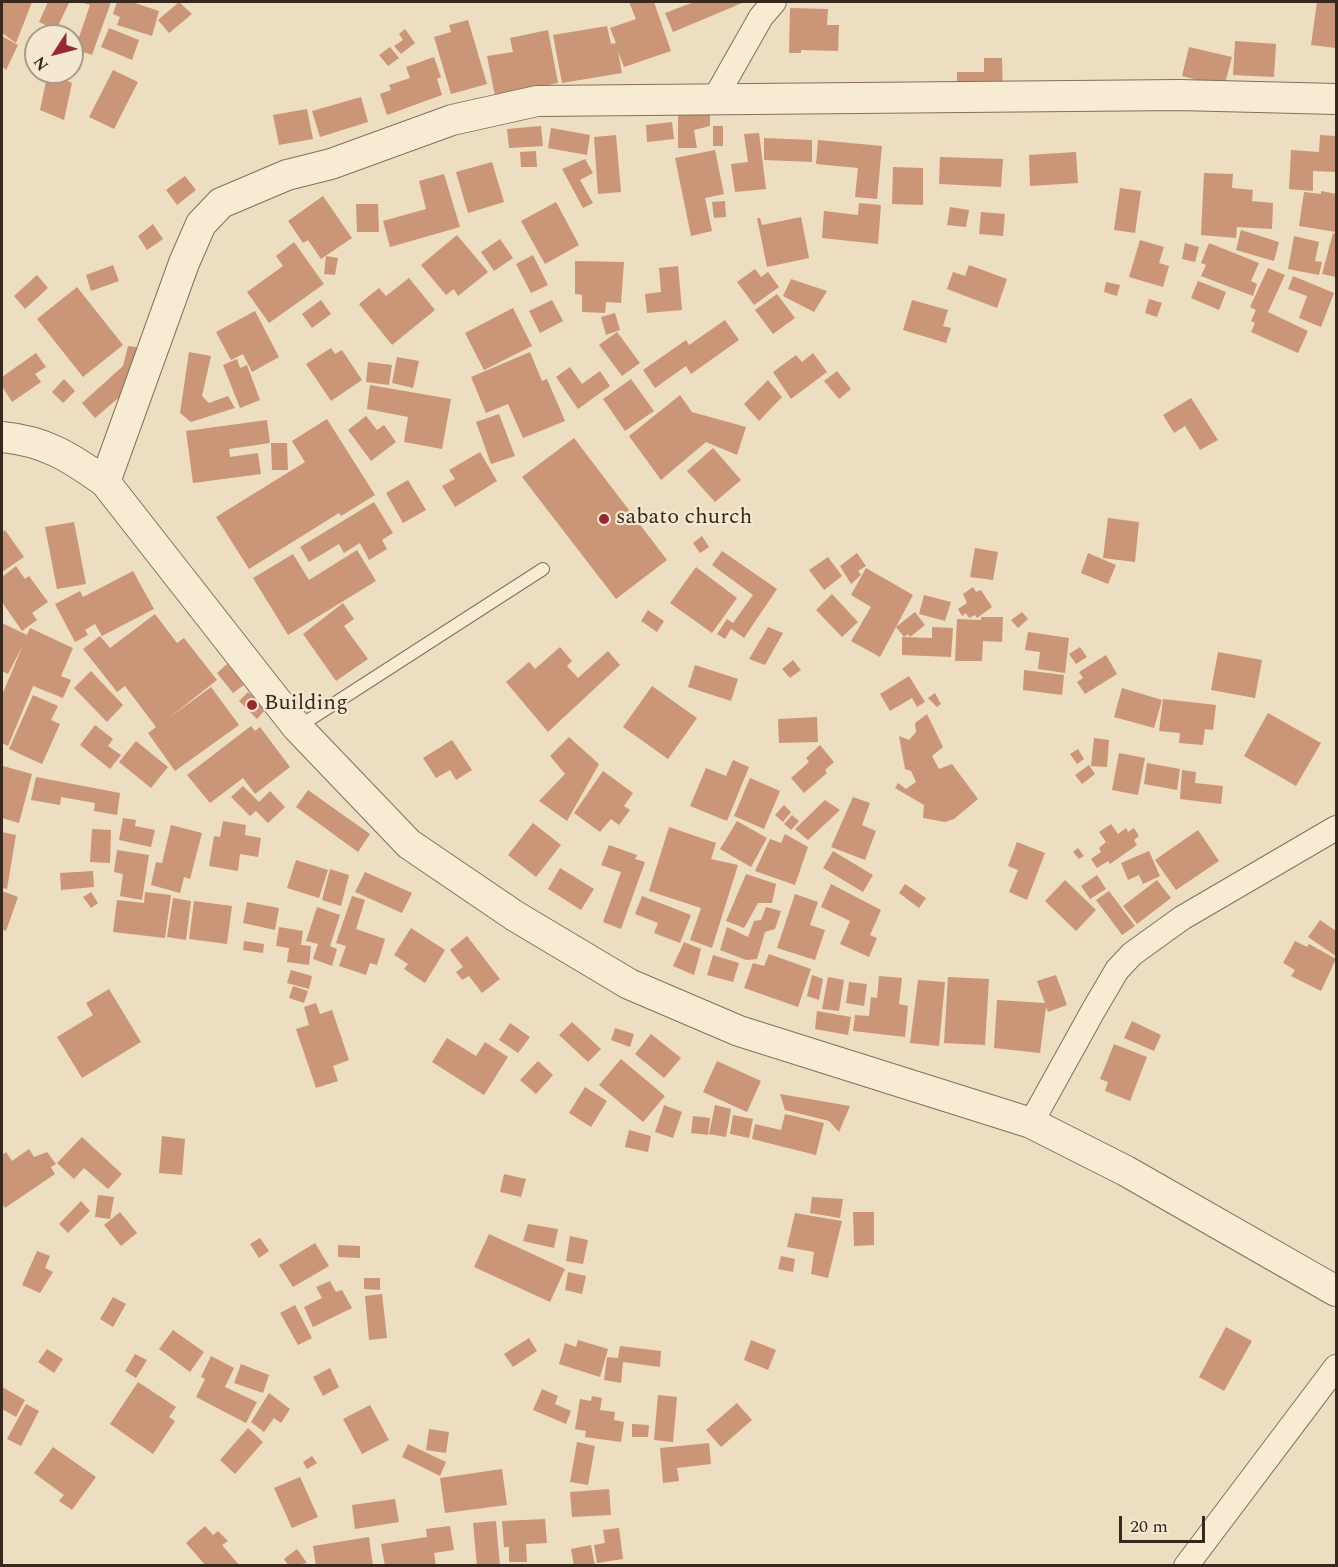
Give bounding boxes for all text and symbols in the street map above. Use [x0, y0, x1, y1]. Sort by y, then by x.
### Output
north arrow [24, 24, 84, 84]
text: N [28, 51, 55, 76]
place label: sabato church [616, 506, 752, 532]
marker: sabato church [597, 512, 611, 526]
place label: Building [264, 692, 348, 718]
marker: Building [245, 698, 259, 712]
scale bar [1122, 1504, 1208, 1542]
text: 20 m [1130, 1513, 1168, 1540]

